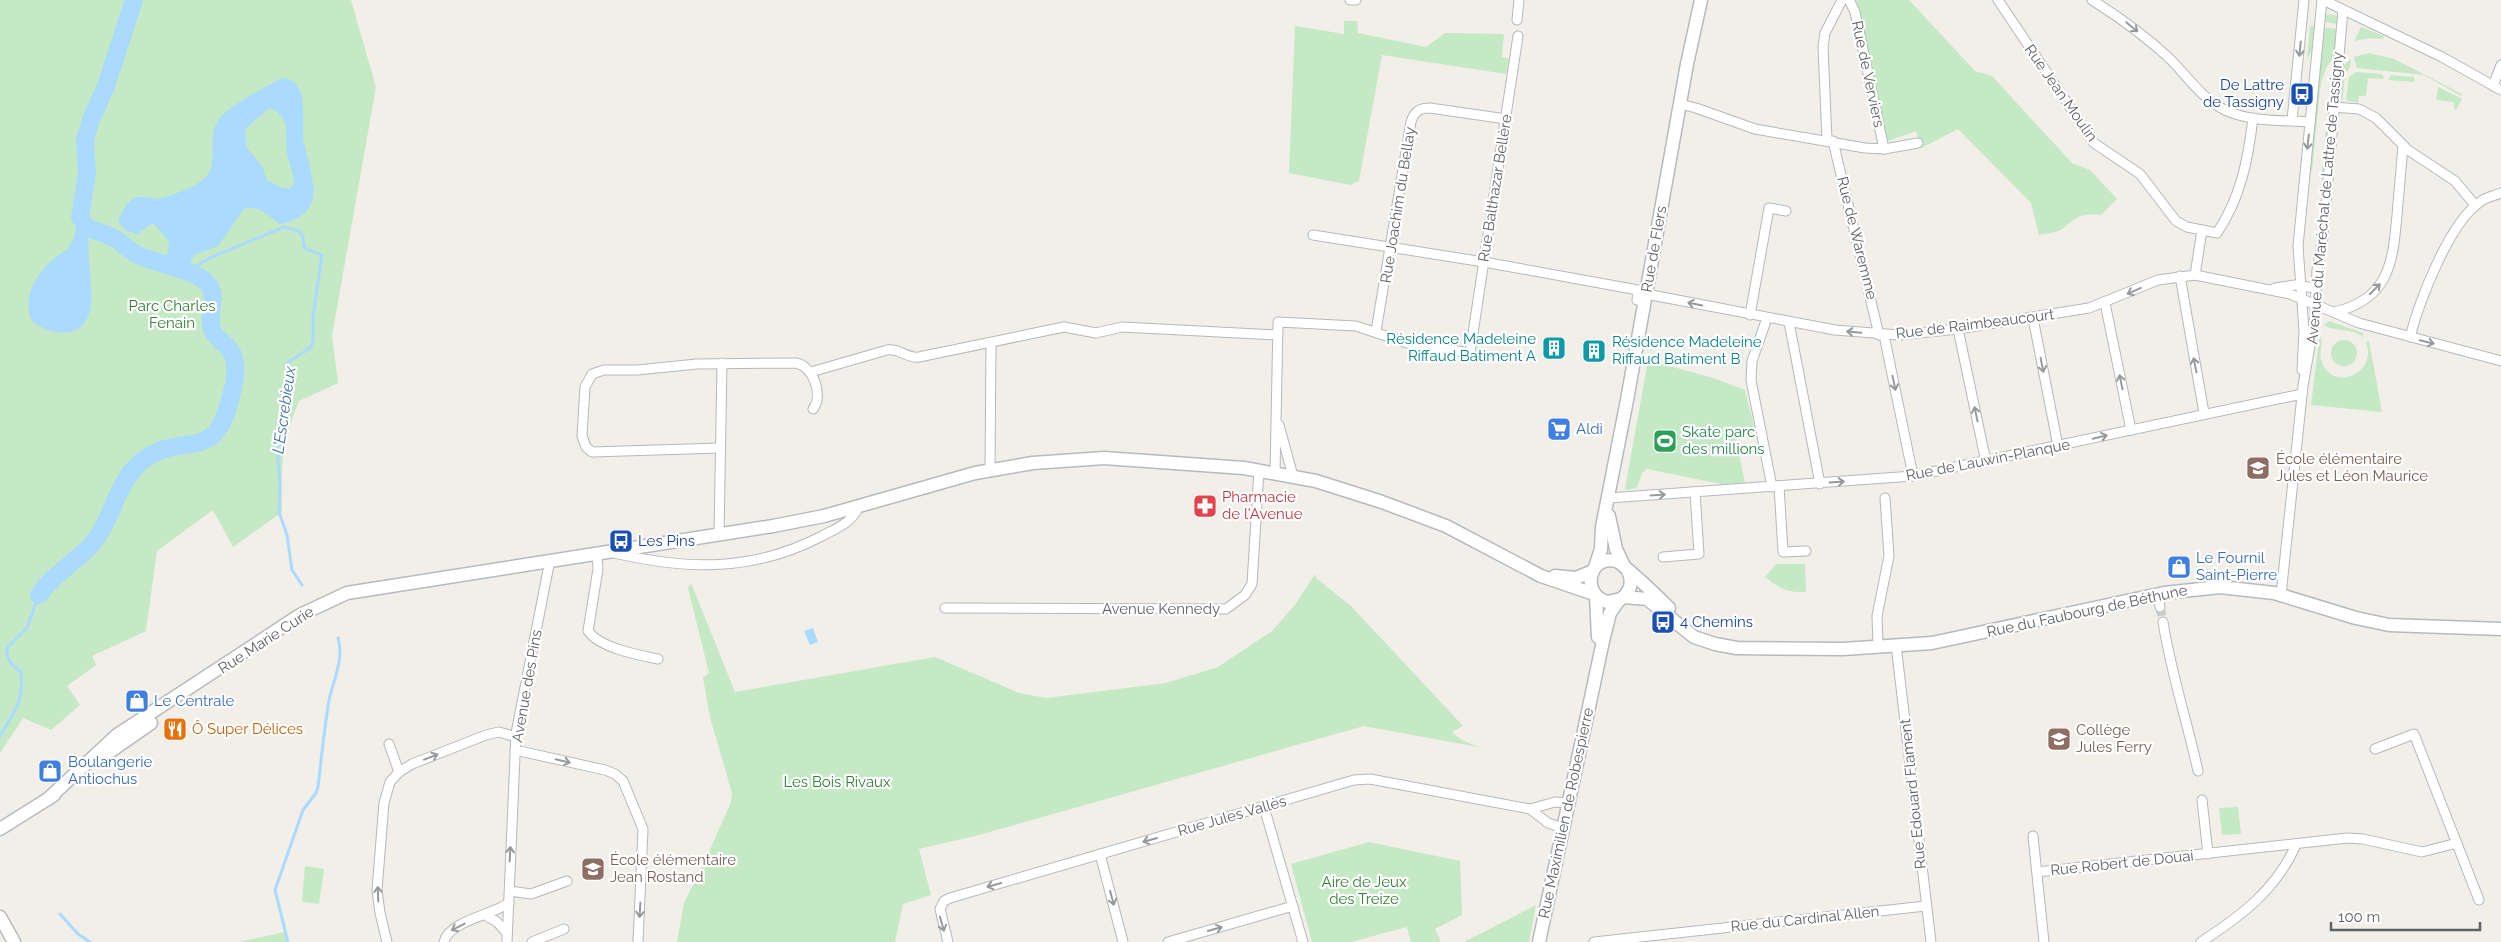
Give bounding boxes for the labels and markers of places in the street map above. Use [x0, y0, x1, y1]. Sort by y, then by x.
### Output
place label: De Lattre de Tassigny [2203, 76, 2284, 111]
bus stop icon: De Lattre de Tassigny [2289, 81, 2315, 107]
place label: Résidence Madeleine Riffaud Batiment A [1386, 330, 1536, 365]
place label: Résidence Madeleine Riffaud Batiment B [1612, 333, 1762, 368]
building icon: Résidence Madeleine Riffaud Batiment A [1541, 335, 1567, 361]
building icon: Résidence Madeleine Riffaud Batiment B [1581, 338, 1607, 364]
supermarket icon: Aldi [1546, 416, 1572, 442]
place label: Aldi [1576, 420, 1603, 438]
place label: Skate parc des millions [1682, 423, 1765, 458]
sports icon: Skate parc des millions [1652, 428, 1678, 454]
place label: École élémentaire Jules et Léon Maurice [2276, 450, 2428, 485]
school or university icon: École élémentaire Jules et Léon Maurice [2245, 455, 2271, 481]
place label: Pharmacie de l'Avenue [1222, 488, 1303, 523]
pharmacy icon: Pharmacie de l'Avenue [1192, 493, 1218, 519]
bus stop icon: Les Pins [608, 528, 634, 554]
place label: Les Pins [638, 532, 695, 550]
place label: Le Fournil Saint-Pierre [2196, 549, 2277, 584]
shop icon: Le Fournil Saint-Pierre [2166, 554, 2192, 580]
bus stop icon: 4 Chemins [1650, 609, 1676, 635]
place label: 4 Chemins [1680, 613, 1753, 631]
shop icon: Le Centrale [124, 688, 150, 714]
place label: Le Centrale [154, 692, 234, 710]
restaurant icon: Ô Super Délices [162, 716, 188, 742]
place label: Ô Super Délices [192, 720, 303, 738]
place label: Collège Jules Ferry [2076, 721, 2152, 756]
school or university icon: Collège Jules Ferry [2046, 726, 2072, 752]
place label: Boulangerie Antiochus [68, 753, 152, 788]
shop icon: Boulangerie Antiochus [37, 758, 63, 784]
place label: École élémentaire Jean Rostand [610, 851, 736, 886]
school or university icon: École élémentaire Jean Rostand [580, 856, 606, 882]

